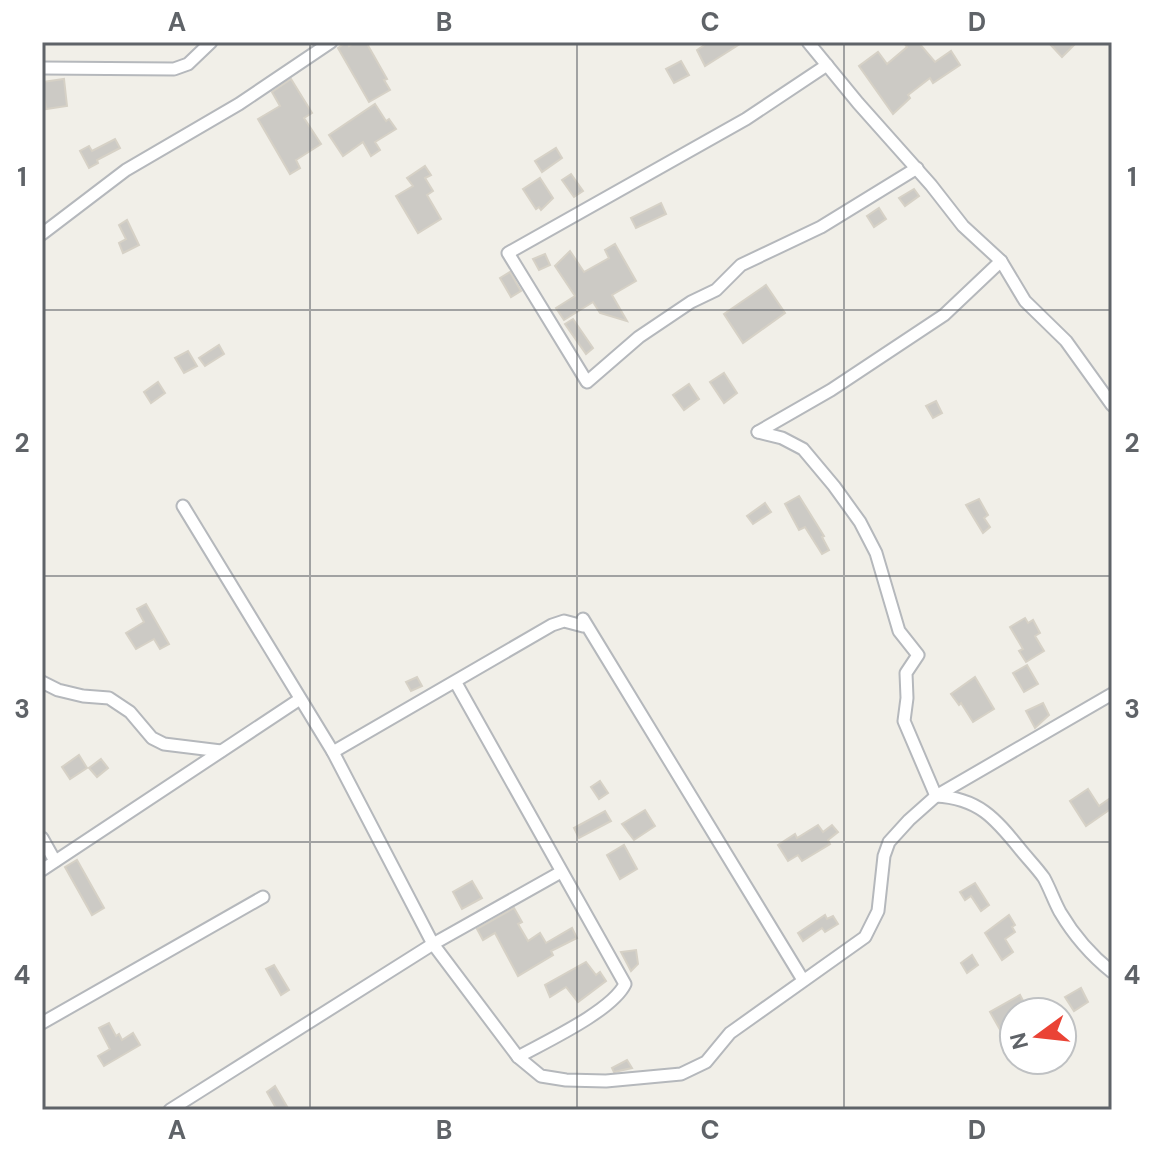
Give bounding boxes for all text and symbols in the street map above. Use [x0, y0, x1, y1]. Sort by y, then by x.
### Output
text: A [168, 5, 186, 39]
text: B [436, 5, 452, 39]
text: C [700, 5, 720, 39]
text: D [968, 5, 986, 39]
text: 1 [17, 160, 27, 194]
text: 1 [1127, 160, 1137, 194]
text: 2 [14, 426, 30, 460]
text: 2 [1124, 426, 1140, 460]
text: 3 [14, 692, 30, 726]
text: 3 [1124, 692, 1140, 726]
text: 4 [14, 958, 30, 992]
text: 4 [1124, 958, 1140, 992]
north arrow [998, 996, 1078, 1076]
text: N [1003, 1030, 1035, 1053]
text: A [168, 1113, 186, 1147]
text: B [436, 1113, 452, 1147]
text: C [700, 1113, 720, 1147]
text: D [968, 1113, 986, 1147]

